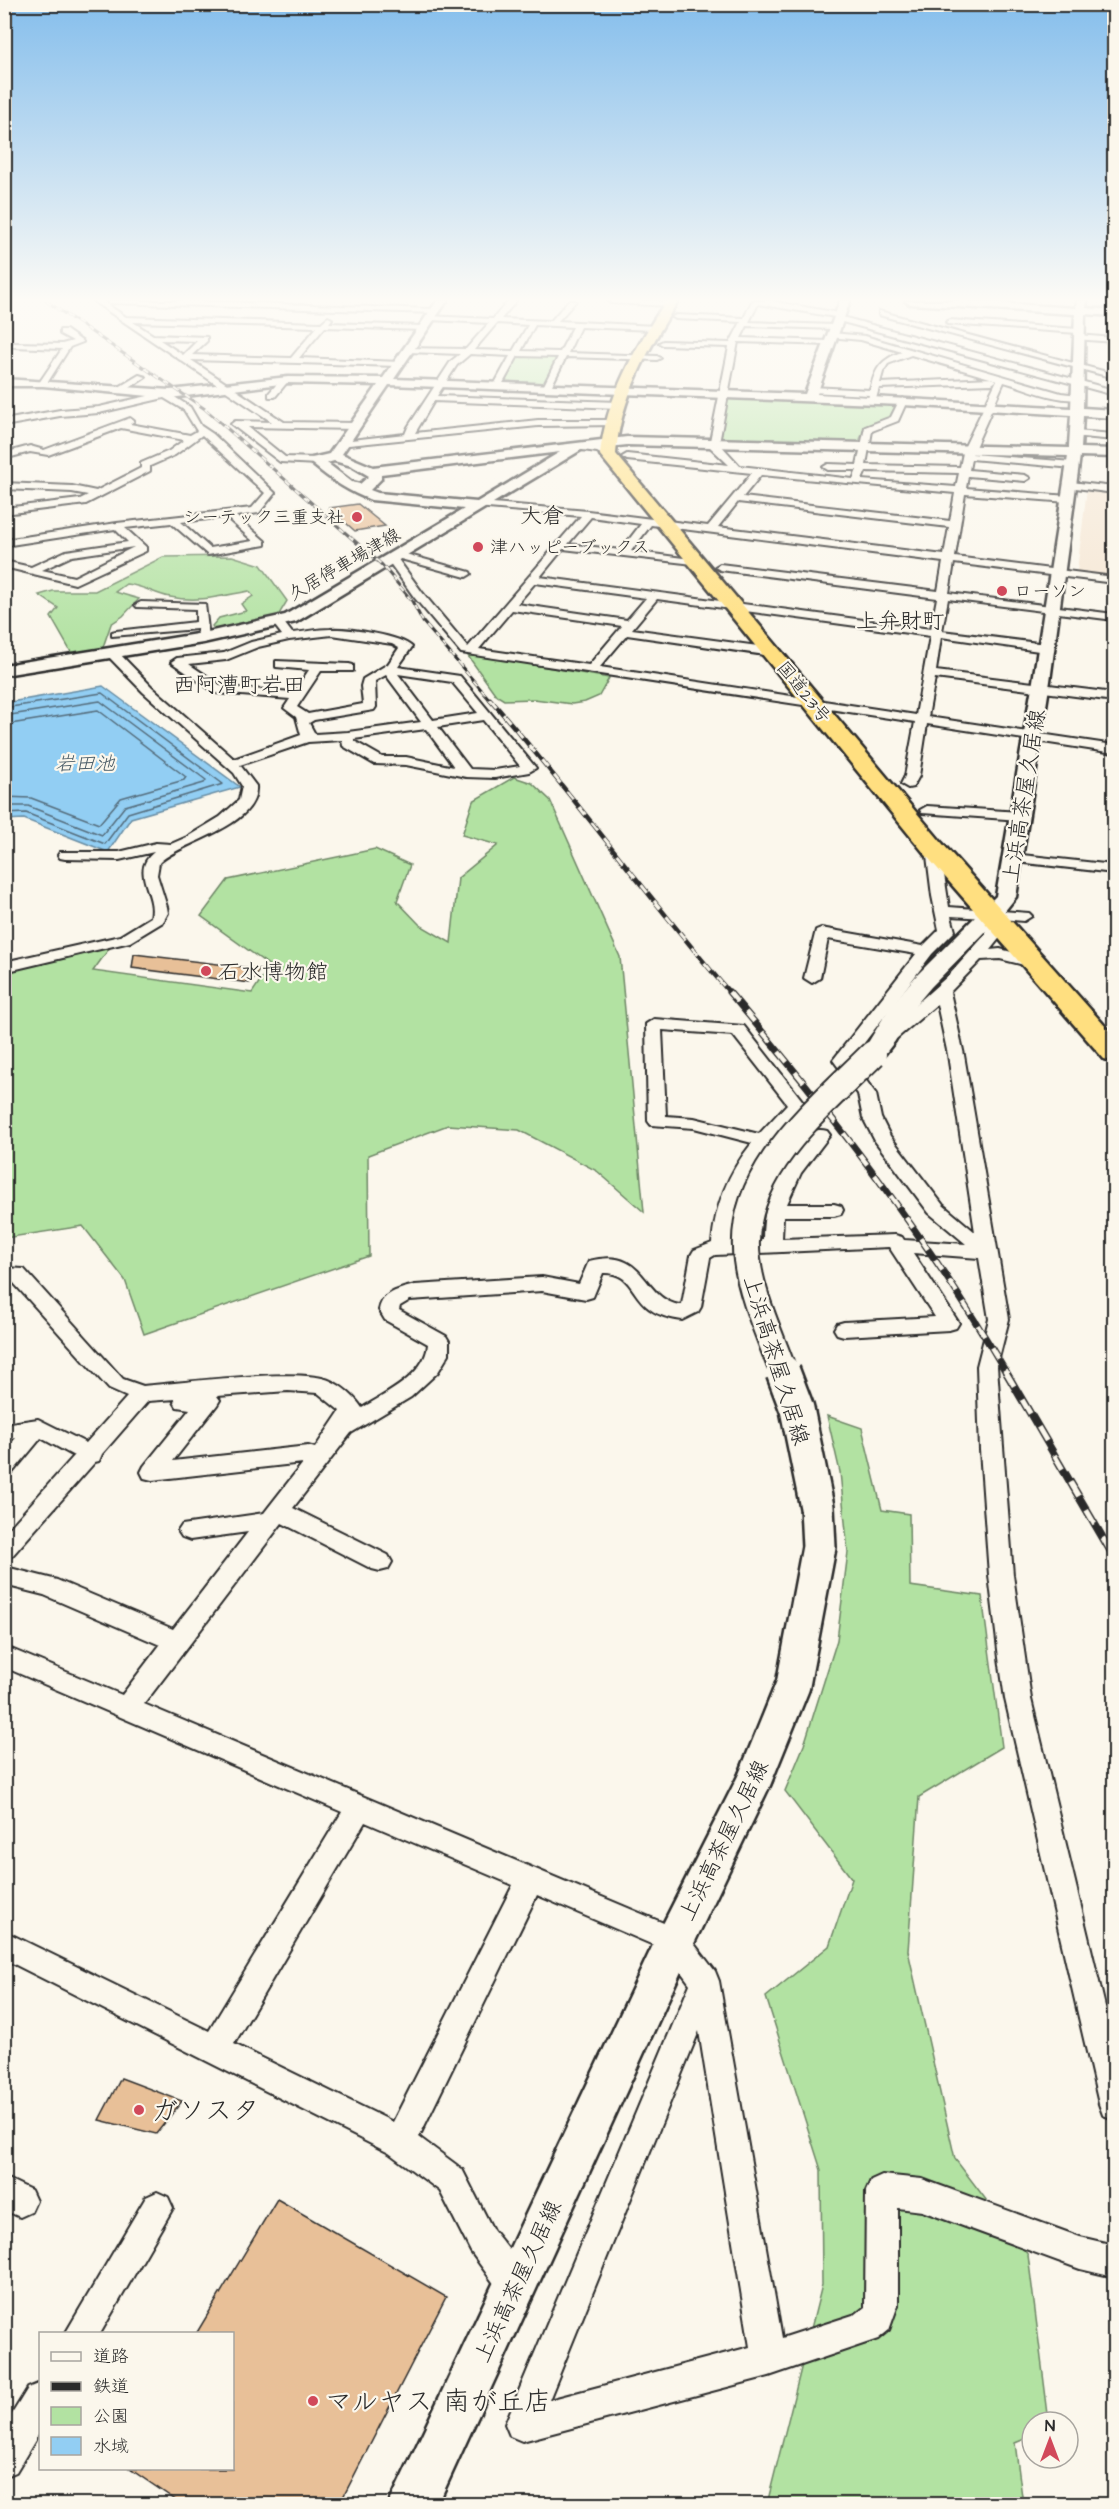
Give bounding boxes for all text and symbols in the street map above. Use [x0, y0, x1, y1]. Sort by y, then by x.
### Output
district label: 大倉 [520, 501, 564, 532]
place label: シーテック三重支社 [183, 505, 345, 530]
marker: シーテック三重支社 [350, 510, 364, 524]
street label: 久居停車場津線 [283, 522, 405, 607]
place label: 津ハッピーブックス [490, 535, 650, 560]
marker: 津ハッピーブックス [471, 540, 485, 554]
place label: ローソン [1014, 579, 1086, 604]
marker: ローソン [995, 584, 1009, 598]
district label: 上弁財町 [856, 606, 944, 637]
street label: 国道23号 [771, 656, 836, 729]
district label: 西阿漕町岩田 [173, 670, 305, 701]
street label: 上浜高茶屋久居線 [995, 707, 1054, 886]
water label: 岩田池 [55, 750, 116, 778]
place label: 石水博物館 [218, 957, 328, 988]
marker: 石水博物館 [199, 964, 213, 978]
street label: 上浜高茶屋久居線 [735, 1272, 816, 1449]
street label: 上浜高茶屋久居線 [672, 1755, 777, 1927]
place label: ガソスタ [151, 2092, 260, 2130]
marker: ガソスタ [132, 2103, 146, 2117]
street label: 上浜高茶屋久居線 [467, 2195, 570, 2368]
legend [39, 2332, 234, 2470]
text: 道路 [93, 2344, 129, 2369]
text: 鉄道 [93, 2374, 129, 2399]
place label: マルヤス 南が丘店 [325, 2383, 551, 2421]
marker: マルヤス 南が丘店 [306, 2394, 320, 2408]
text: 公園 [93, 2404, 129, 2429]
north arrow [1020, 2410, 1080, 2470]
text: N [1045, 2415, 1055, 2437]
text: 水域 [93, 2434, 129, 2459]

